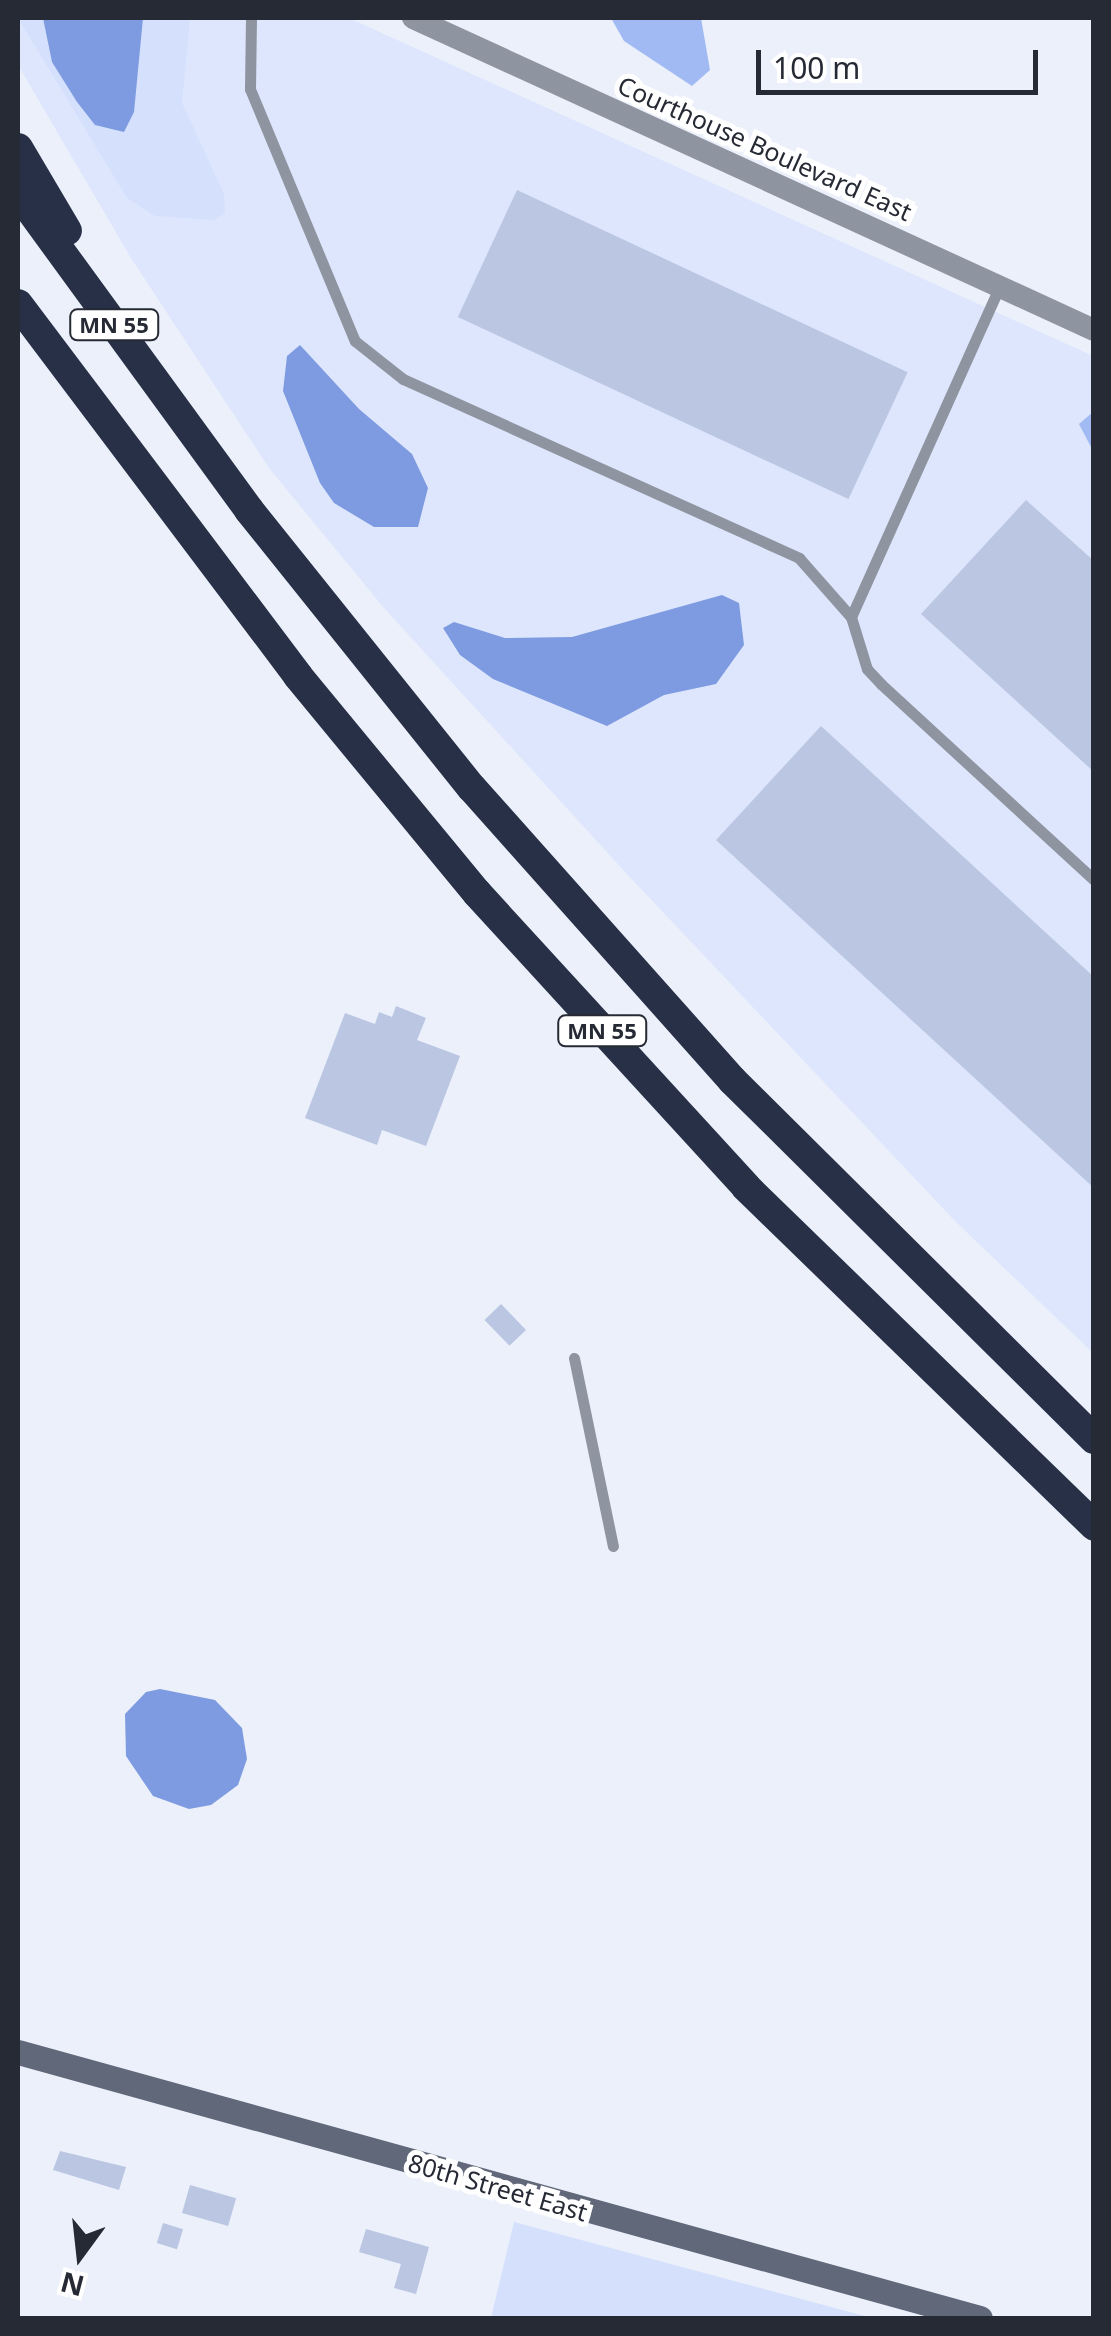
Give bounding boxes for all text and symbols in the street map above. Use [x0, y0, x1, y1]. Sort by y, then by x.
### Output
scale bar [761, 30, 1044, 92]
text: 100 m [773, 47, 860, 88]
street label: Courthouse Boulevard East [613, 70, 917, 226]
road number: MN 55 [69, 308, 159, 342]
road number: MN 55 [557, 1014, 647, 1048]
street label: 80th Street East [405, 2147, 591, 2227]
north arrow [30, 2206, 130, 2306]
text: N [56, 2264, 88, 2306]

